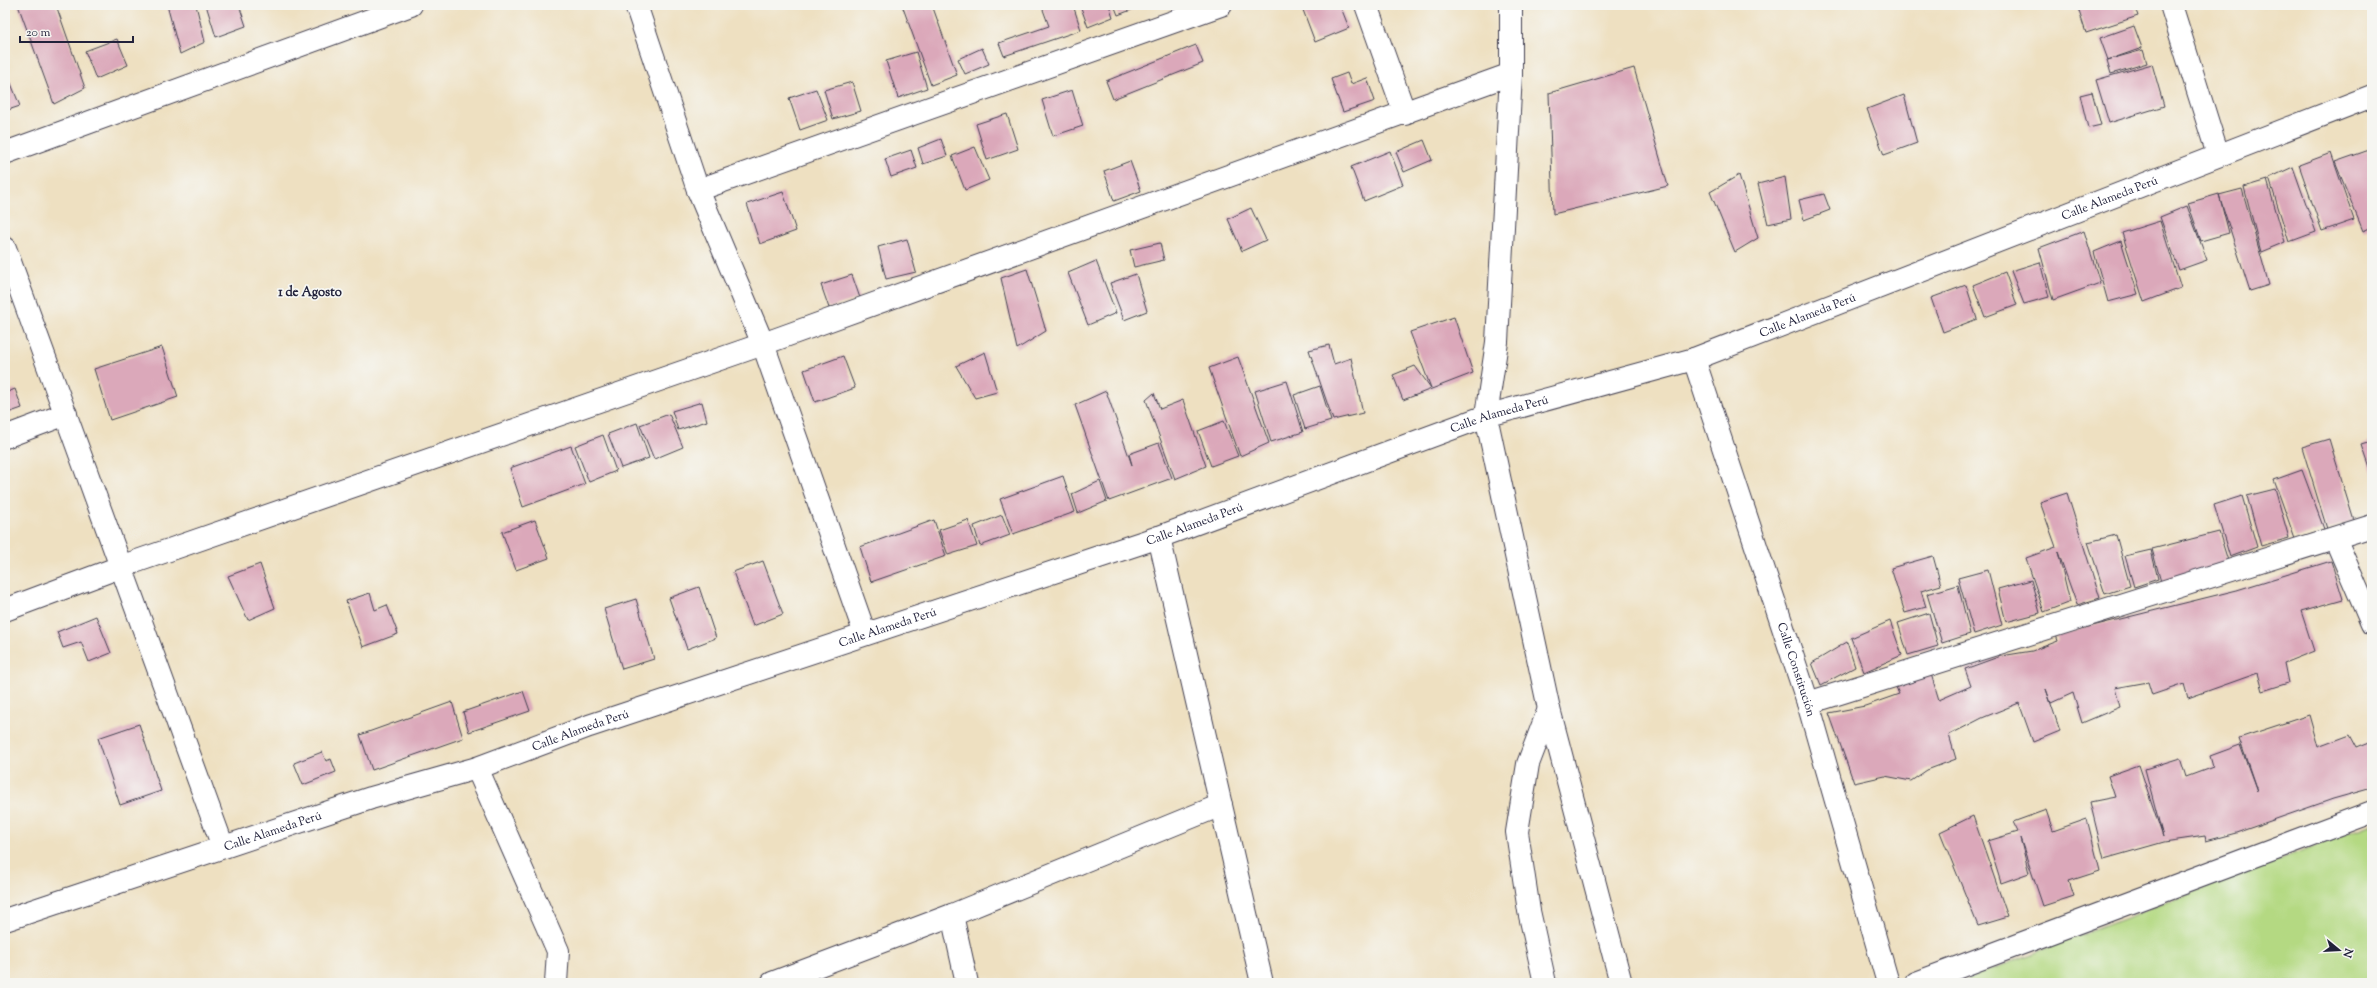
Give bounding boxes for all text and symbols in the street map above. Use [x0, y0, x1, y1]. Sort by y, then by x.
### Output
scale bar [20, 18, 133, 44]
text: 20 m [26, 24, 51, 42]
street label: Calle Alameda Perú [2059, 172, 2161, 226]
district label: 1 de Agosto [278, 284, 342, 302]
street label: Calle Alameda Perú [1757, 289, 1859, 343]
street label: Calle Alameda Perú [1448, 391, 1551, 438]
street label: Calle Alameda Perú [1144, 499, 1246, 551]
street label: Calle Alameda Perú [836, 603, 939, 653]
street label: Calle Constitución [1772, 620, 1819, 719]
street label: Calle Alameda Perú [529, 705, 632, 757]
street label: Calle Alameda Perú [222, 807, 324, 856]
north arrow [2319, 930, 2359, 970]
text: N [2339, 945, 2357, 960]

